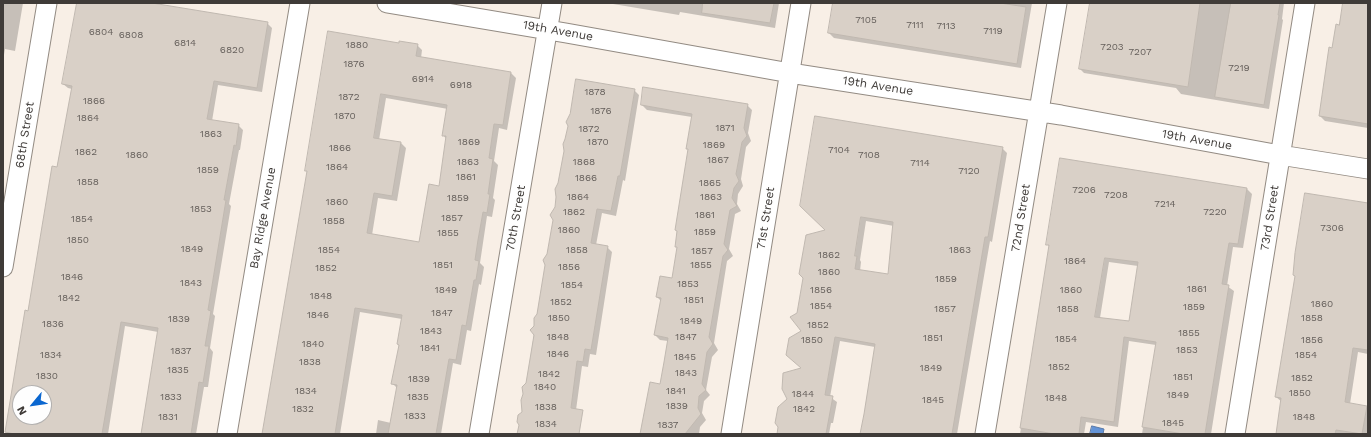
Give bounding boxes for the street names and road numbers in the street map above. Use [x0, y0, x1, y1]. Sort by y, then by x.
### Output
street label: 19th Avenue [522, 18, 594, 44]
street label: 19th Avenue [842, 73, 914, 99]
street label: 68th Street [13, 101, 37, 169]
street label: 19th Avenue [1161, 127, 1233, 153]
street label: Bay Ridge Avenue [247, 166, 279, 270]
street label: 72nd Street [1009, 183, 1033, 253]
street label: 70th Street [503, 184, 529, 252]
street label: 73rd Street [1258, 184, 1282, 252]
street label: 71st Street [754, 186, 778, 250]

